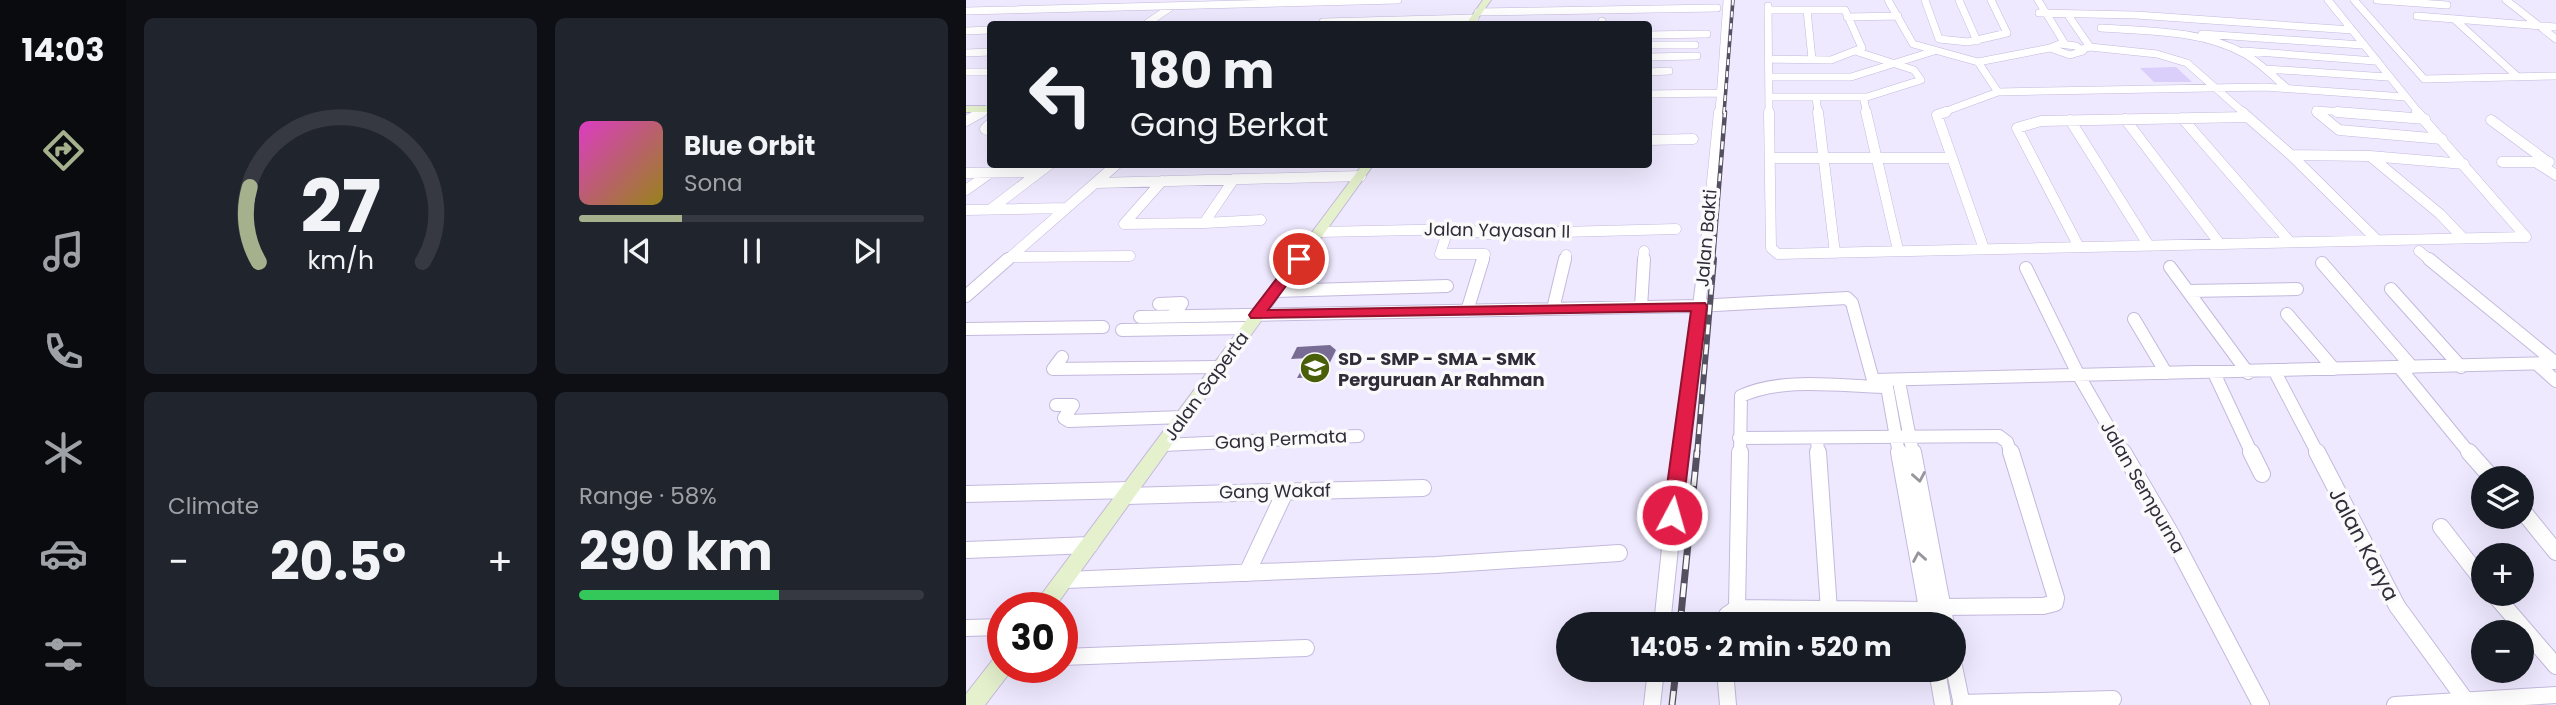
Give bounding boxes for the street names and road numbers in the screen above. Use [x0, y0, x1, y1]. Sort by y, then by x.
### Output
street label: Jalan Bakti [1689, 188, 1723, 288]
street label: Jalan Yayasan II [1424, 216, 1570, 244]
street label: Jalan Gaperta [1158, 326, 1254, 446]
street label: Jalan Sempurna [2095, 416, 2191, 558]
street label: Gang Permata [1214, 423, 1348, 455]
street label: Gang Wakaf [1219, 478, 1331, 504]
street label: Jalan Karya [2322, 482, 2406, 606]

